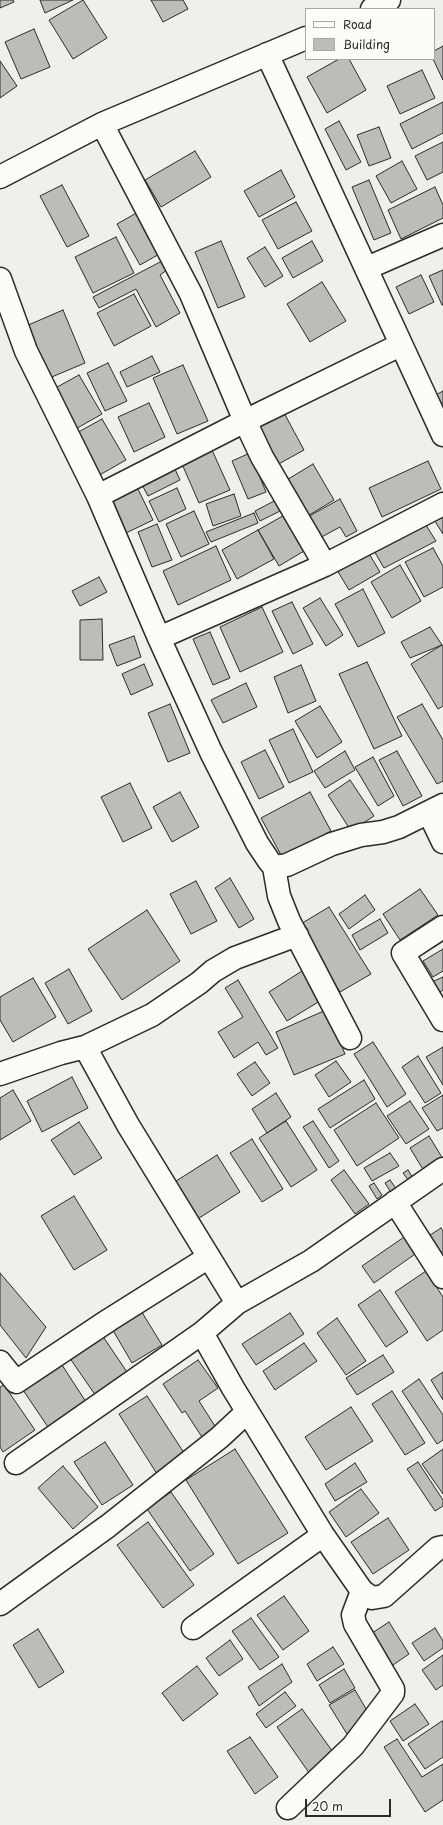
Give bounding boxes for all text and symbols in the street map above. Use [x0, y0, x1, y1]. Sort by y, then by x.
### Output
legend [305, 8, 435, 60]
text: Road [343, 15, 372, 33]
text: Building [343, 35, 390, 53]
scale bar [307, 1791, 393, 1817]
text: 20 m [312, 1797, 343, 1815]

